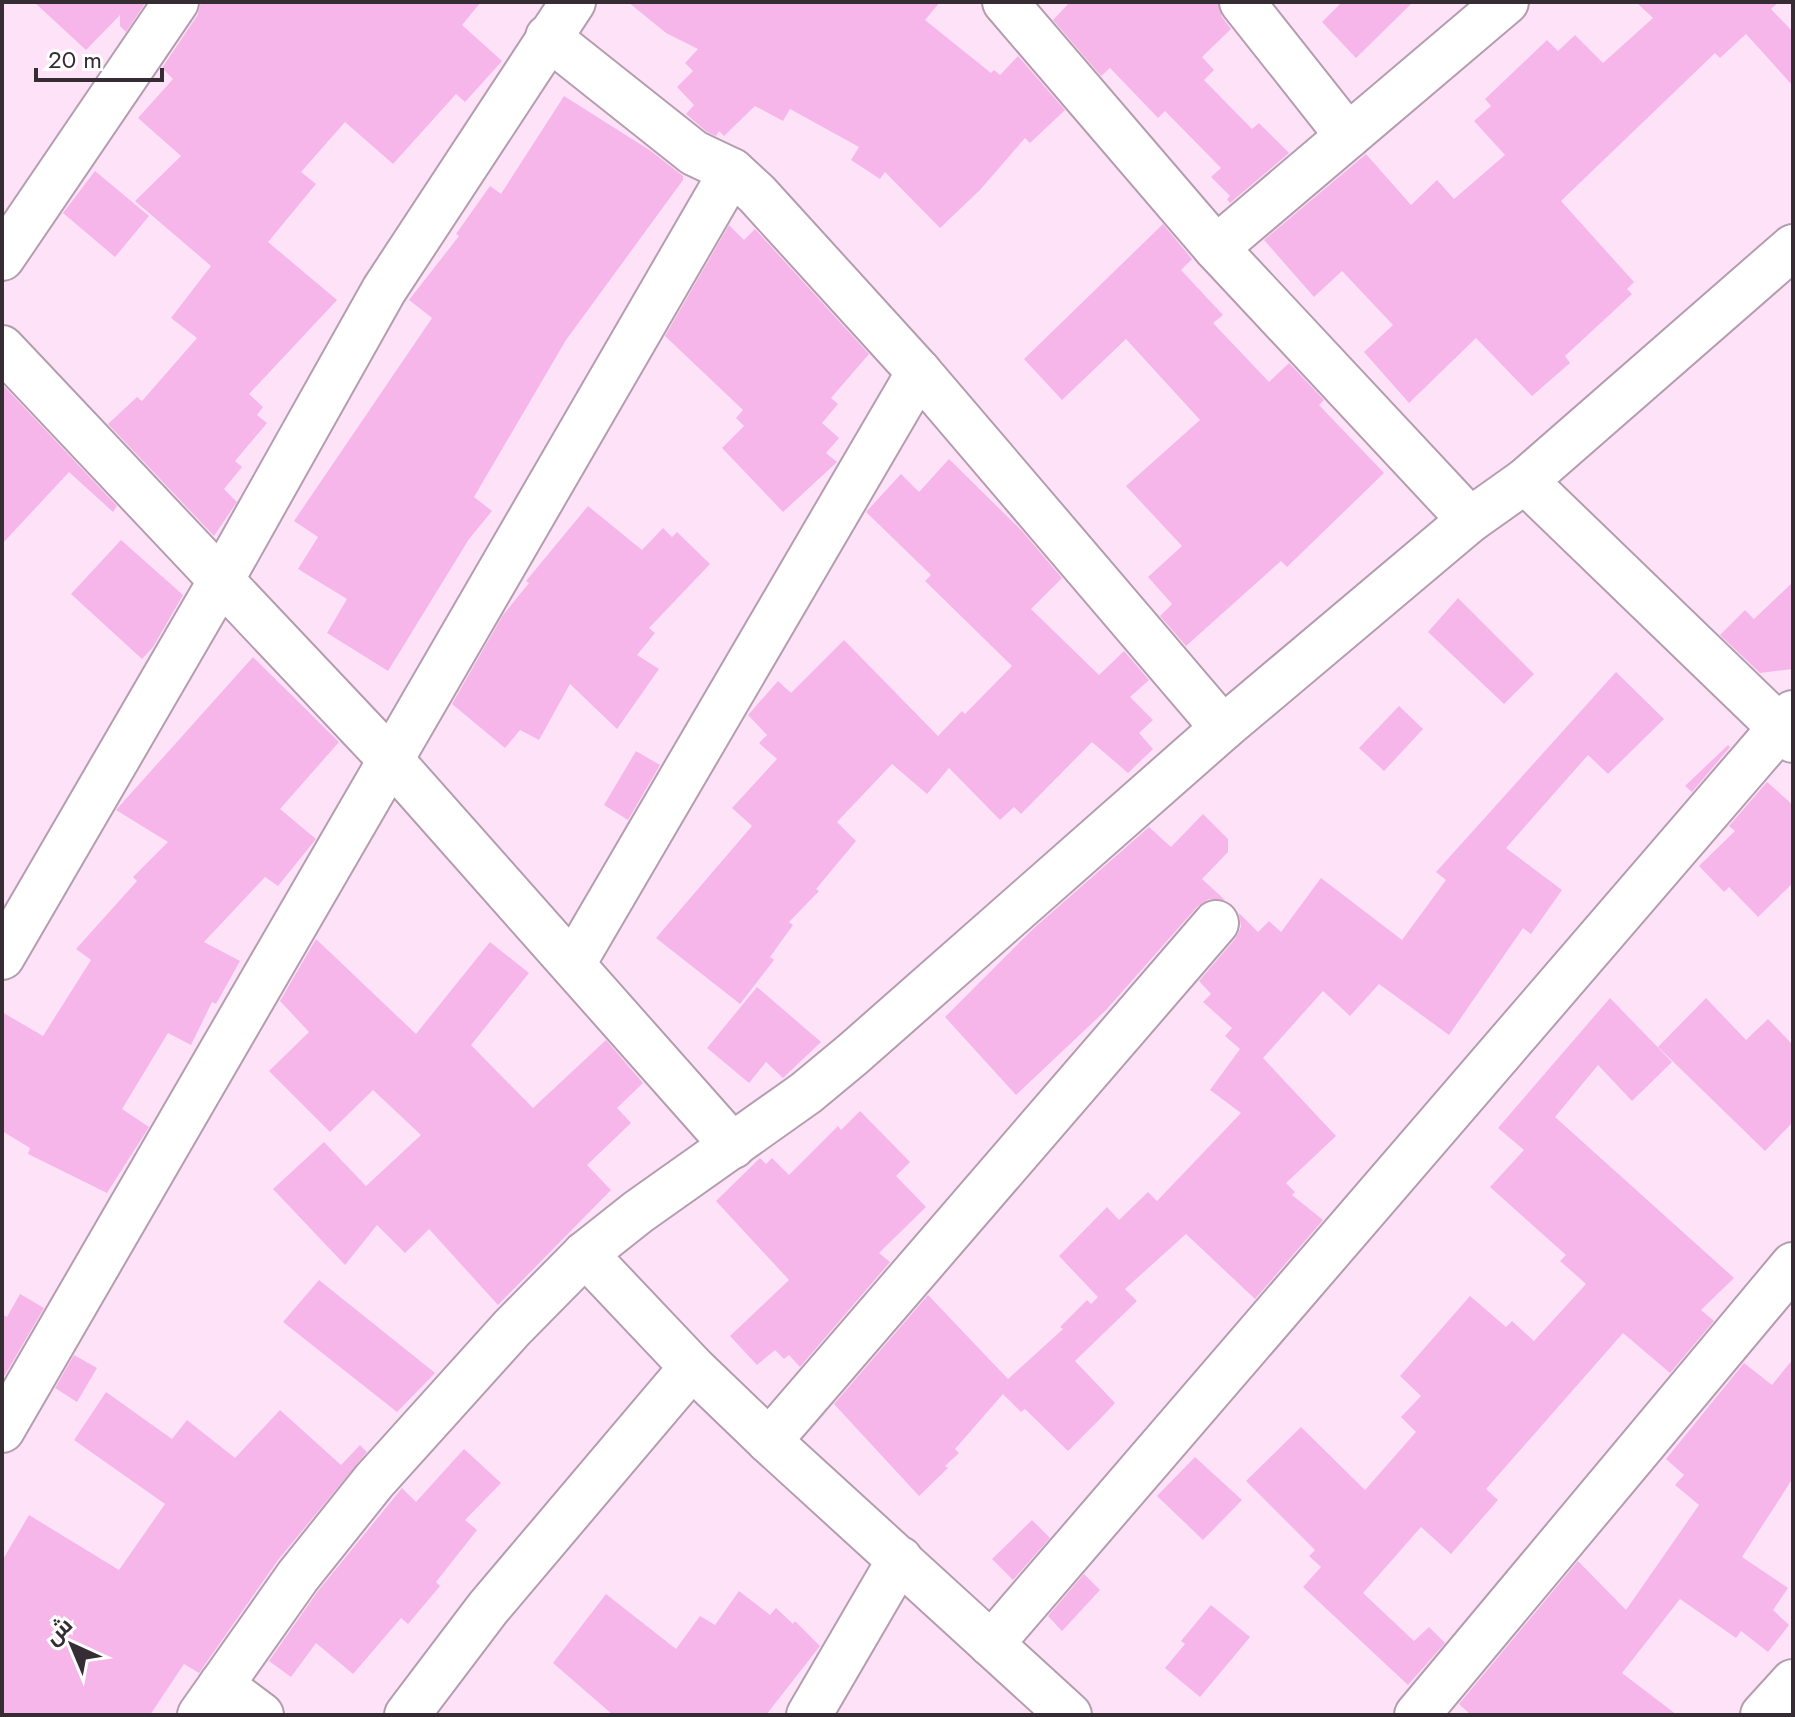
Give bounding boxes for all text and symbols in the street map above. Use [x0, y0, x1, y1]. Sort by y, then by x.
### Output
scale bar [36, 32, 162, 82]
text: 20 m [48, 42, 102, 77]
north arrow [32, 1605, 112, 1685]
text: ش [37, 1609, 79, 1652]

